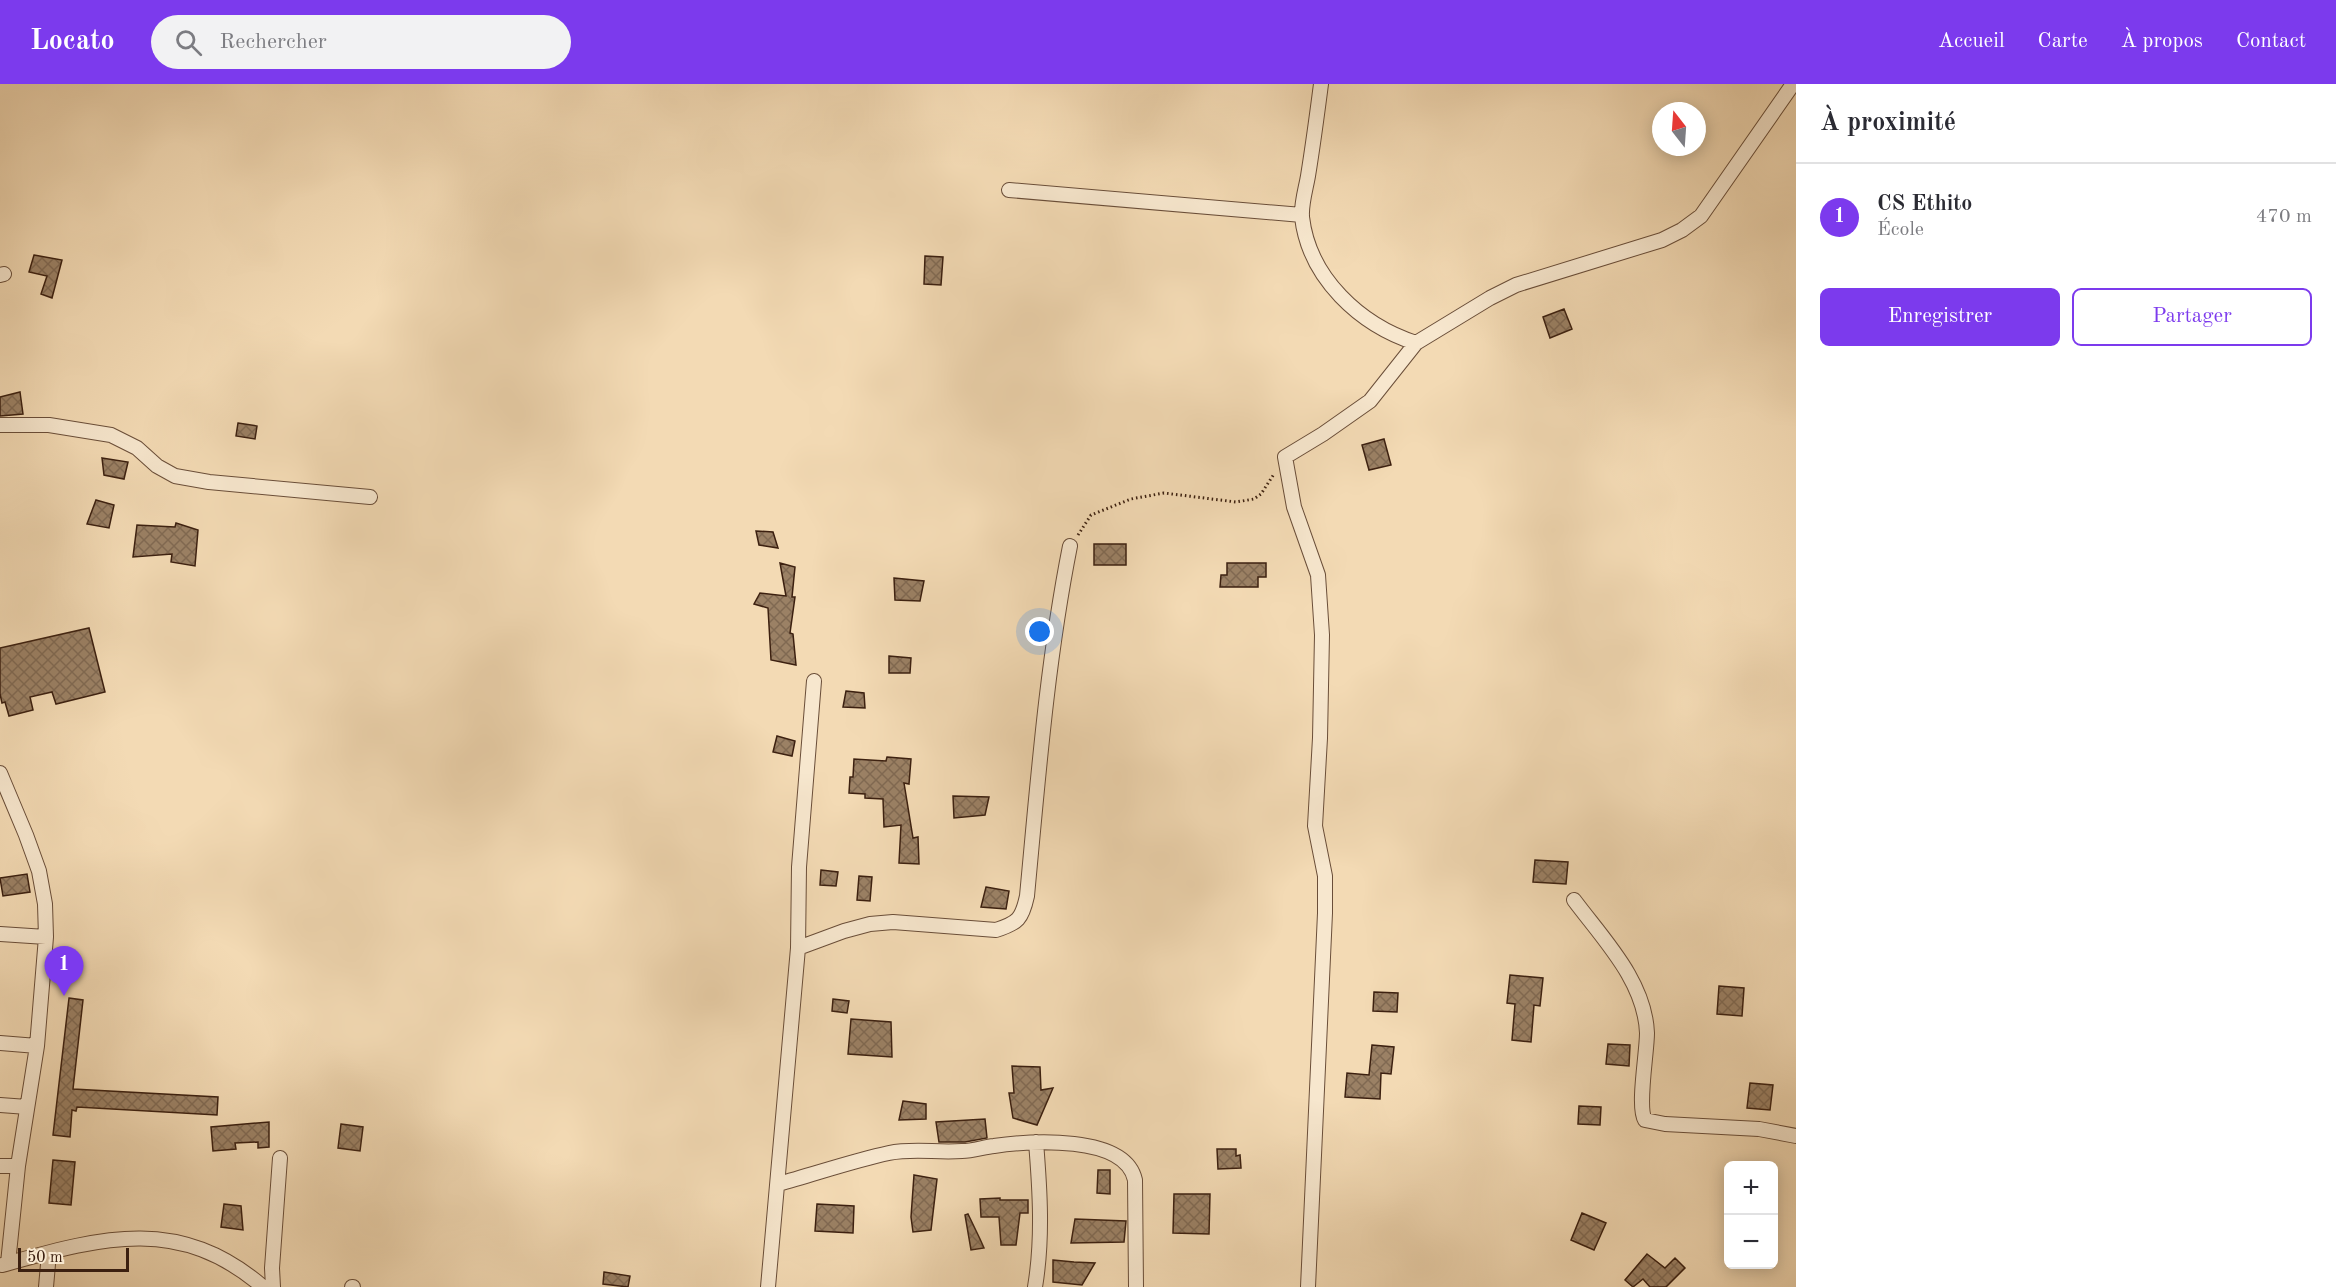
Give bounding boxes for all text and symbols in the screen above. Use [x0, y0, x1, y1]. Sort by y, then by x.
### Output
search box [151, 15, 571, 69]
icon: search [172, 26, 205, 59]
text: Locato [30, 28, 115, 56]
text: Rechercher [220, 31, 327, 53]
text: Accueil [1938, 31, 2005, 52]
text: Carte [2038, 31, 2088, 52]
text: À propos [2121, 31, 2203, 52]
text: Contact [2236, 31, 2306, 52]
north arrow [1652, 102, 1706, 156]
text: À proximité [1820, 110, 1956, 136]
text: CS Ethito [1877, 193, 1972, 215]
text: 1 [1834, 207, 1845, 227]
text: 470 m [2256, 207, 2312, 227]
text: École [1877, 220, 1924, 240]
button: Enregistrer [1820, 288, 2060, 346]
button: Partager [2072, 288, 2312, 346]
your location [1025, 617, 1054, 646]
pin: 1 [44, 946, 84, 996]
map controls [1724, 1161, 1778, 1269]
button: + [1724, 1161, 1778, 1215]
button: − [1724, 1215, 1778, 1269]
scale bar [18, 1245, 129, 1272]
text: 50 m [27, 1250, 63, 1266]

